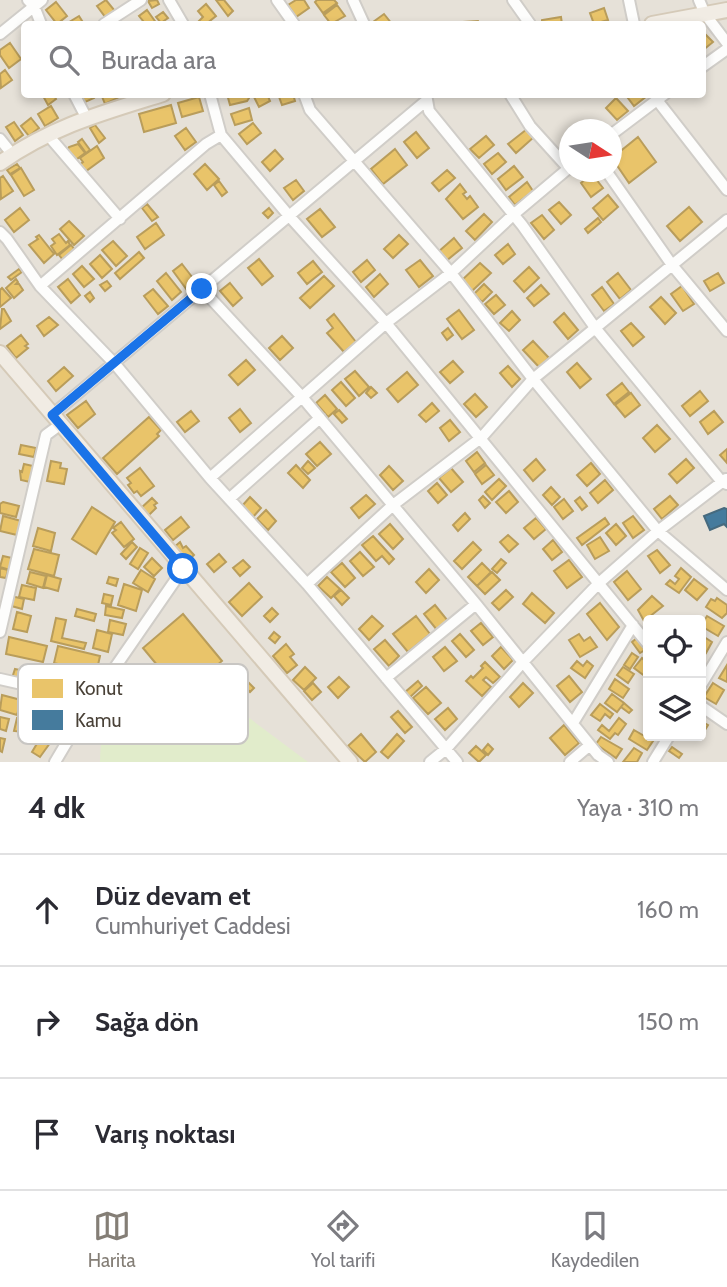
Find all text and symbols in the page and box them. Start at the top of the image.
search box [21,21,706,98]
icon: search [45,41,83,79]
text: Burada ara [101,44,216,76]
north arrow [559,119,622,182]
route end [186,273,217,304]
route start [167,553,198,584]
map controls [643,615,706,741]
button: locate [643,615,706,678]
legend [18,664,248,744]
text: Konut [75,677,123,700]
button: layers [643,678,706,741]
text: Kamu [75,709,122,732]
text: 4 dk [28,789,85,826]
text: Yaya · 310 m [577,794,699,822]
text: Düz devam et [95,880,251,912]
icon: ahead [28,891,66,929]
text: 160 m [637,896,699,924]
text: Cumhuriyet Caddesi [95,912,291,940]
icon: right [28,1003,66,1041]
text: Sağa dön [95,1006,199,1038]
text: 150 m [638,1008,699,1036]
icon: arrive [28,1115,66,1153]
text: Varış noktası [95,1118,236,1150]
tab: Harita [88,1207,136,1272]
tab: Yol tarifi [311,1207,375,1272]
tab: Kaydedilen [551,1207,639,1272]

